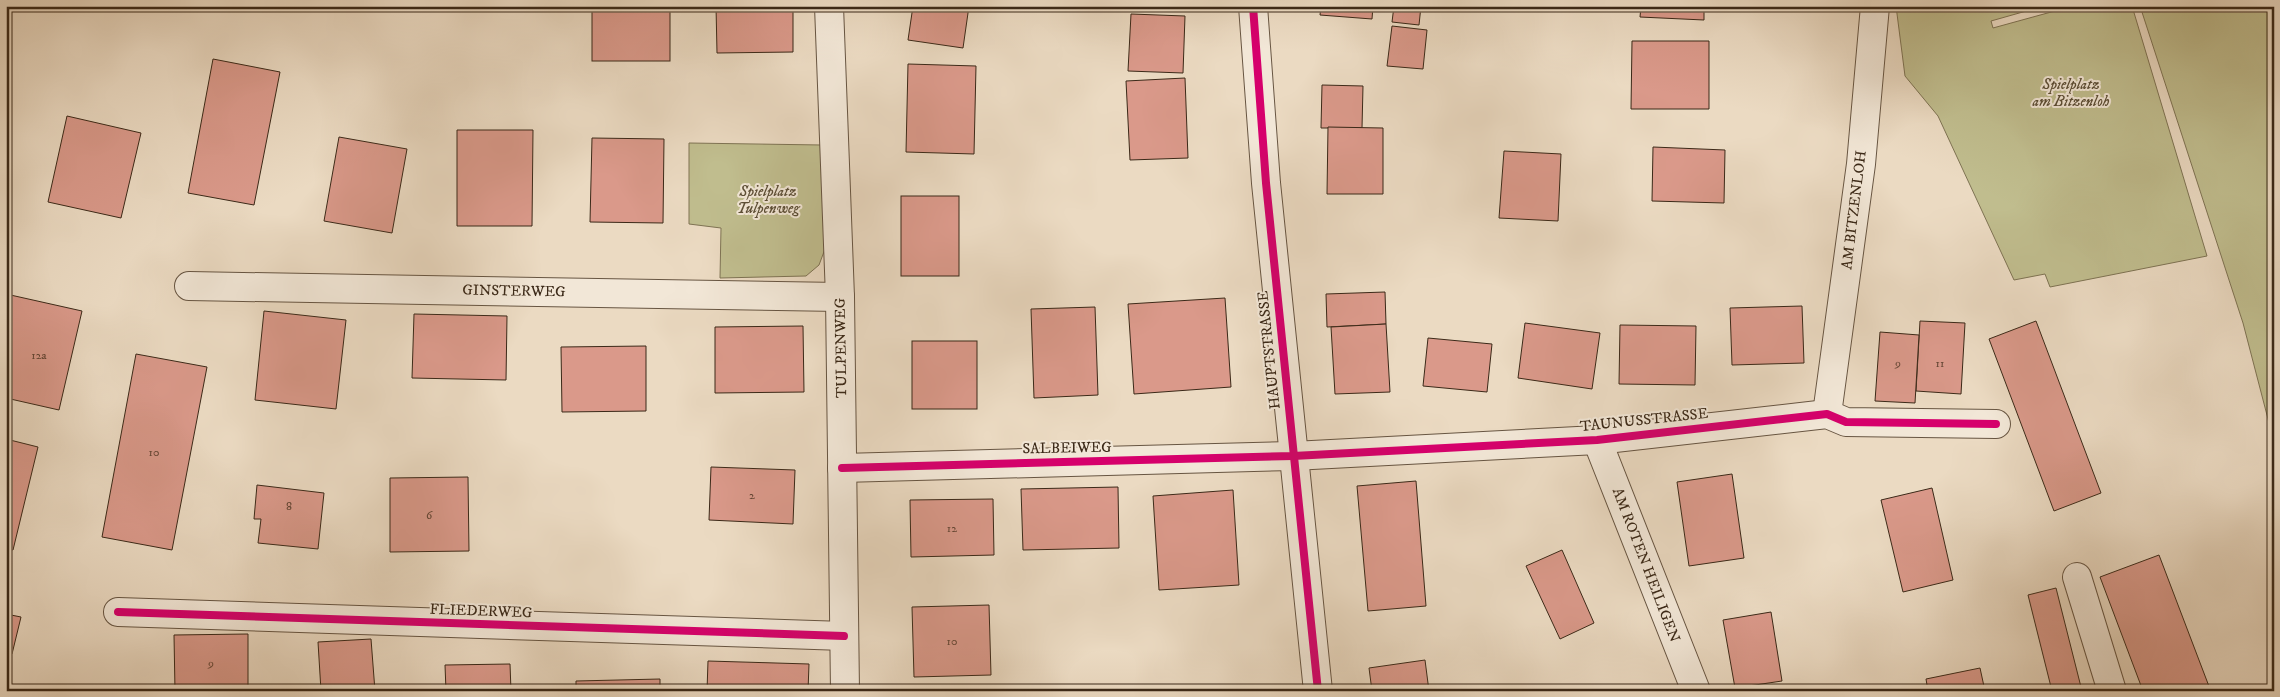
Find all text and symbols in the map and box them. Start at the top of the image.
park label: Spielplatz am Bitzenloh [2032,75,2110,111]
street label: AM BITZENLOH [1837,149,1871,271]
park label: Spielplatz Tulpenweg [737,182,801,218]
street label: GINSTERWEG [462,281,566,301]
street label: HAUPTSTRASSE [1253,289,1285,410]
street label: TULPENWEG [831,297,851,398]
house number: 12a [31,348,48,363]
house number: 9 [1894,356,1901,371]
house number: 11 [1936,356,1944,371]
street label: TAUNUSSTRASSE [1579,404,1709,436]
street label: SALBEIWEG [1022,438,1112,458]
house number: 10 [149,445,159,460]
street label: AM ROTEN HEILIGEN [1608,485,1684,645]
house number: 2 [749,488,755,503]
house number: 8 [286,499,292,514]
house number: 6 [426,508,433,523]
house number: 12 [947,521,957,536]
street label: FLIEDERWEG [429,600,533,622]
house number: 10 [947,634,957,649]
house number: 9 [207,656,214,671]

